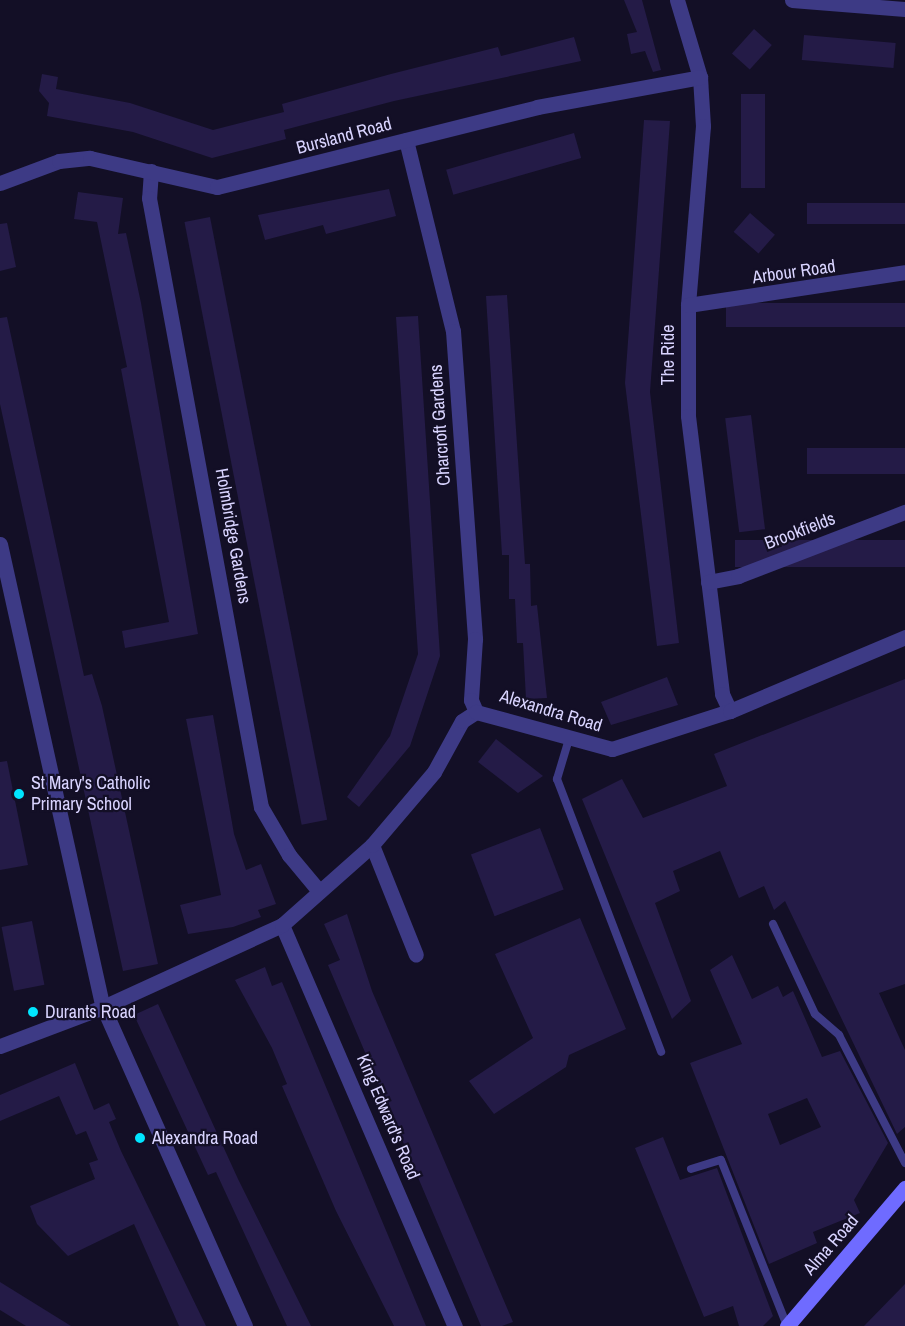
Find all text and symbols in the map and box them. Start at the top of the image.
street label: Bursland Road [294,113,394,159]
street label: Arbour Road [751,255,837,289]
street label: The Ride [657,325,679,385]
street label: Charcroft Gardens [425,364,455,486]
street label: Holmbridge Gardens [210,467,256,605]
street label: Brookfields [762,508,838,554]
street label: Alexandra Road [497,685,605,737]
place label: St Mary's Catholic Primary School [31,773,150,816]
marker: St Mary's Catholic Primary School [12,787,26,801]
place label: Durants Road [45,1001,136,1023]
marker: Durants Road [26,1005,40,1019]
street label: King Edward's Road [352,1051,424,1183]
place label: Alexandra Road [152,1127,258,1149]
marker: Alexandra Road [133,1131,147,1145]
street label: Alma Road [799,1210,863,1280]

